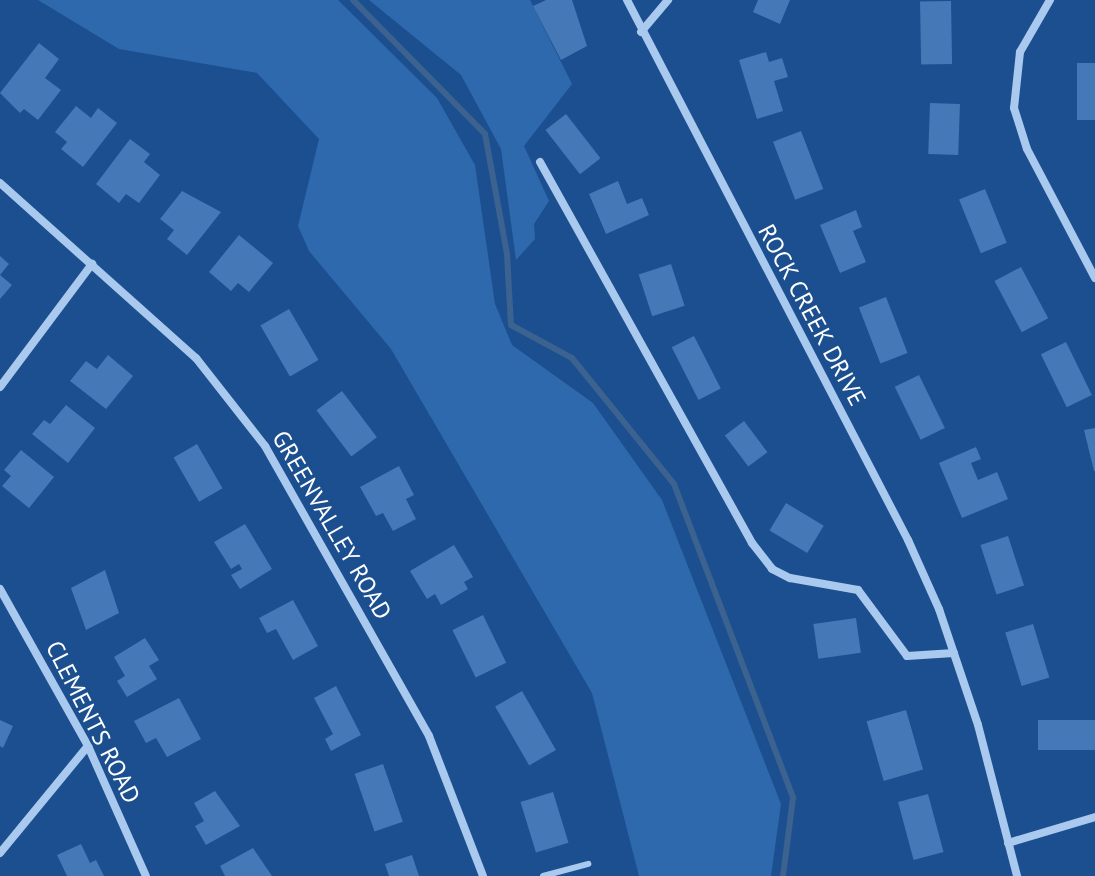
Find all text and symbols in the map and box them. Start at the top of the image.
street label: ROCK CREEK DRIVE [752,219,872,411]
street label: GREENVALLEY ROAD [266,425,398,625]
street label: CLEMENTS ROAD [40,636,146,808]

